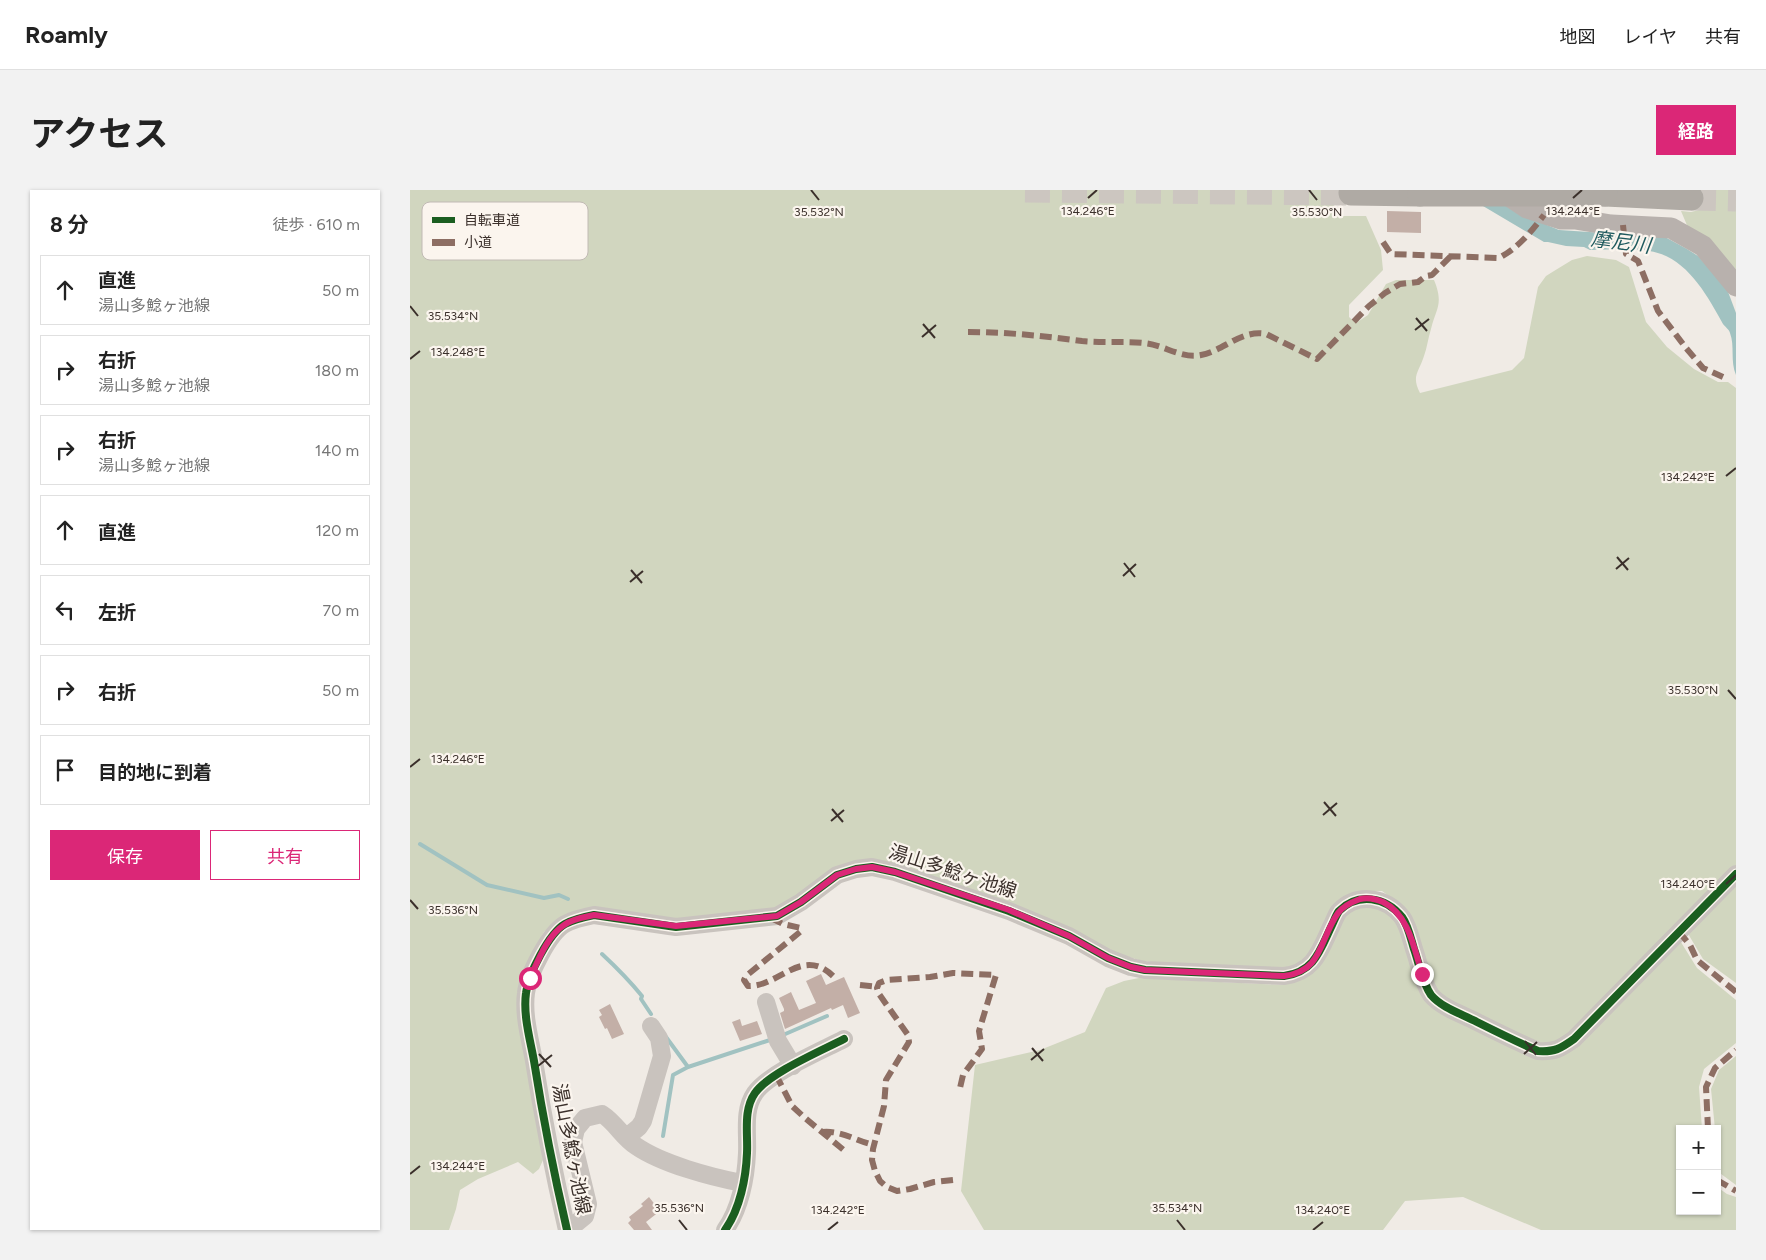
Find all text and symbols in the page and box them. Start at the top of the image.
text: Roamly [25,20,108,49]
text: 地図 [1560,26,1596,48]
text: レイヤ [1624,26,1677,48]
text: 共有 [1705,26,1741,48]
button: 経路 [1656,105,1736,155]
text: アクセス [30,113,168,155]
legend [422,202,588,260]
text: 134.246°E [1061,204,1115,218]
text: 134.244°E [1546,204,1600,218]
text: 35.532°N [794,205,844,219]
text: 35.530°N [1292,205,1342,219]
text: 8 分 [50,212,89,237]
text: 自転車道 [464,212,520,229]
text: 徒歩 · 610 m [273,215,360,234]
water label: 摩尼川 [1590,226,1654,258]
text: 小道 [464,234,492,251]
text: 直進 [98,269,136,292]
icon: ahead [51,276,79,304]
text: 50 m [322,281,359,300]
text: 湯山多鯰ヶ池線 [98,296,210,315]
text: 35.534°N [428,309,478,323]
text: 134.248°E [431,345,485,359]
text: 右折 [98,349,136,372]
icon: right [51,356,79,384]
text: 180 m [315,361,359,380]
text: 湯山多鯰ヶ池線 [98,376,210,395]
text: 右折 [98,429,136,452]
icon: right [51,436,79,464]
text: 140 m [315,441,359,460]
text: 湯山多鯰ヶ池線 [98,456,210,475]
text: 134.242°E [1661,470,1715,484]
icon: ahead [51,516,79,544]
text: 直進 [98,521,136,544]
text: 120 m [316,521,359,540]
icon: left [51,596,79,624]
text: 左折 [98,601,136,624]
text: 70 m [323,601,359,620]
icon: right [51,676,79,704]
text: 右折 [98,681,136,704]
text: 50 m [322,681,359,700]
text: 35.530°N [1668,683,1718,697]
text: 134.246°E [431,752,485,766]
icon: arrive [51,756,79,784]
text: 目的地に到着 [98,761,212,784]
button: 保存 [50,830,200,880]
button: 共有 [210,830,360,880]
street label: 湯山多鯰ヶ池線 [886,840,1020,903]
text: 134.240°E [1661,877,1715,891]
text: 35.536°N [428,903,478,917]
route end [1411,963,1434,986]
route start [519,967,542,990]
street label: 湯山多鯰ヶ池線 [548,1082,595,1217]
map controls [1676,1125,1721,1215]
button: + [1676,1125,1721,1170]
text: 134.244°E [431,1159,485,1173]
button: − [1676,1170,1721,1215]
text: 35.536°N [654,1201,704,1215]
text: 35.534°N [1152,1201,1202,1215]
text: 134.242°E [811,1203,865,1217]
text: 134.240°E [1296,1203,1350,1217]

